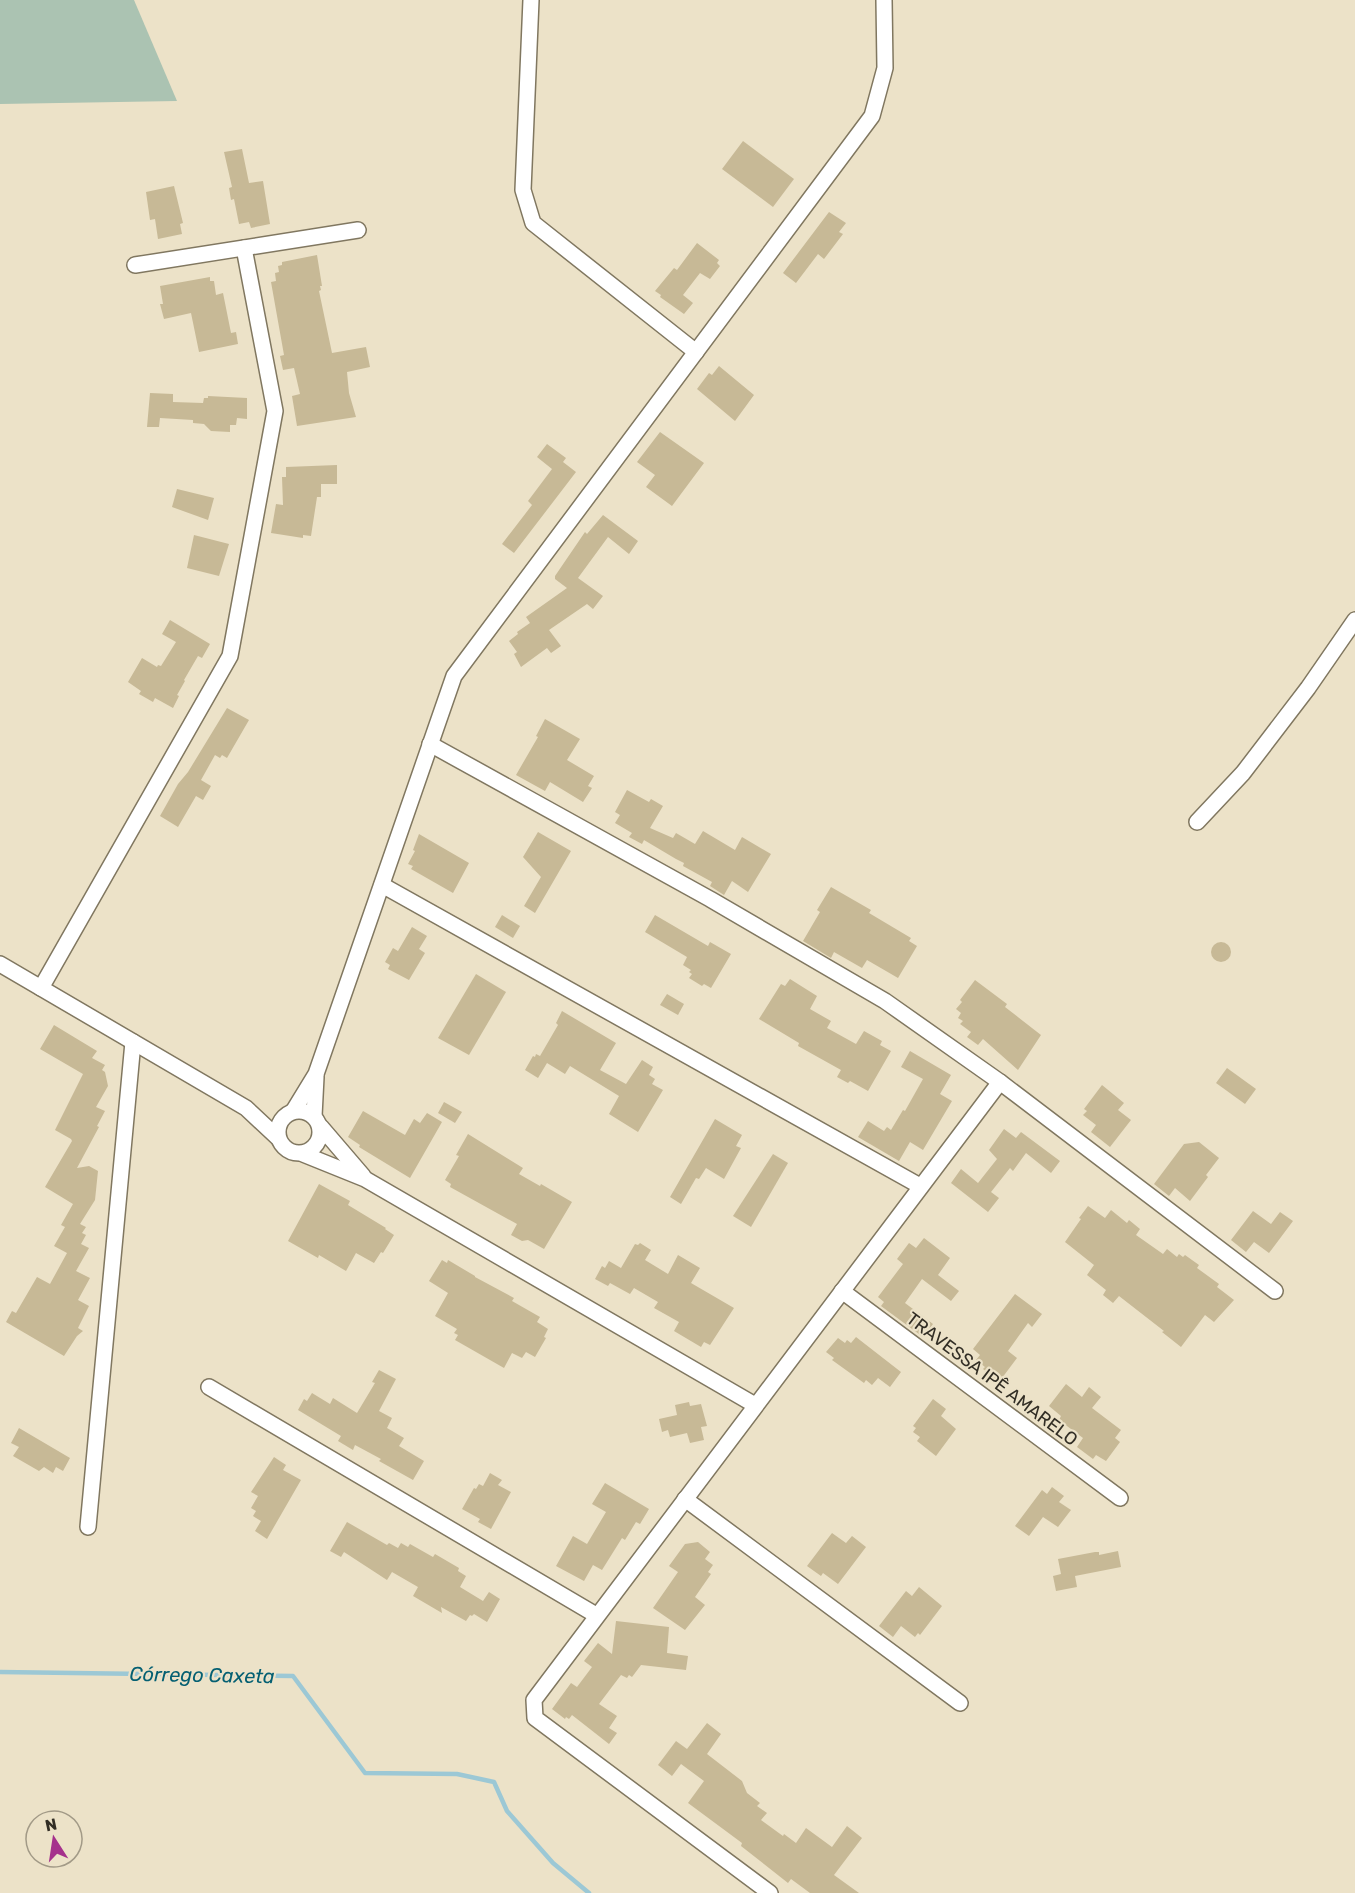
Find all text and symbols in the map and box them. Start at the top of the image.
street label: TRAVESSA IPÊ AMARELO [902,1307,1082,1451]
water label: Córrego Caxeta [129,1662,275,1688]
north arrow [24,1809,84,1869]
text: N [43,1814,59,1835]

